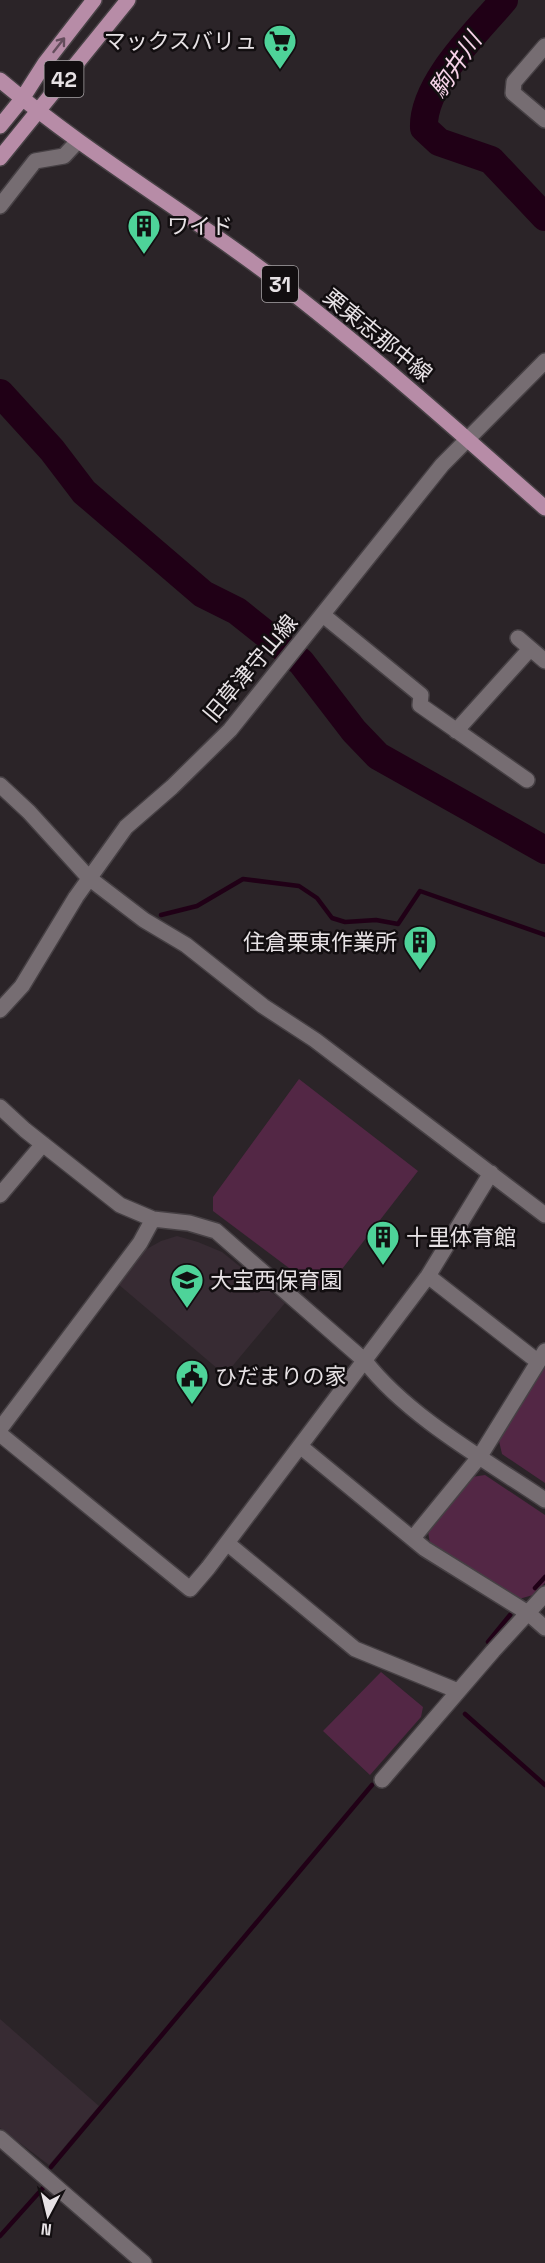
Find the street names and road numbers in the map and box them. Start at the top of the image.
road number: 42 [44,61,84,97]
road number: 31 [262,266,298,302]
street label: 栗東志那中線 [318,283,438,387]
street label: 旧草津守山線 [197,608,303,728]

